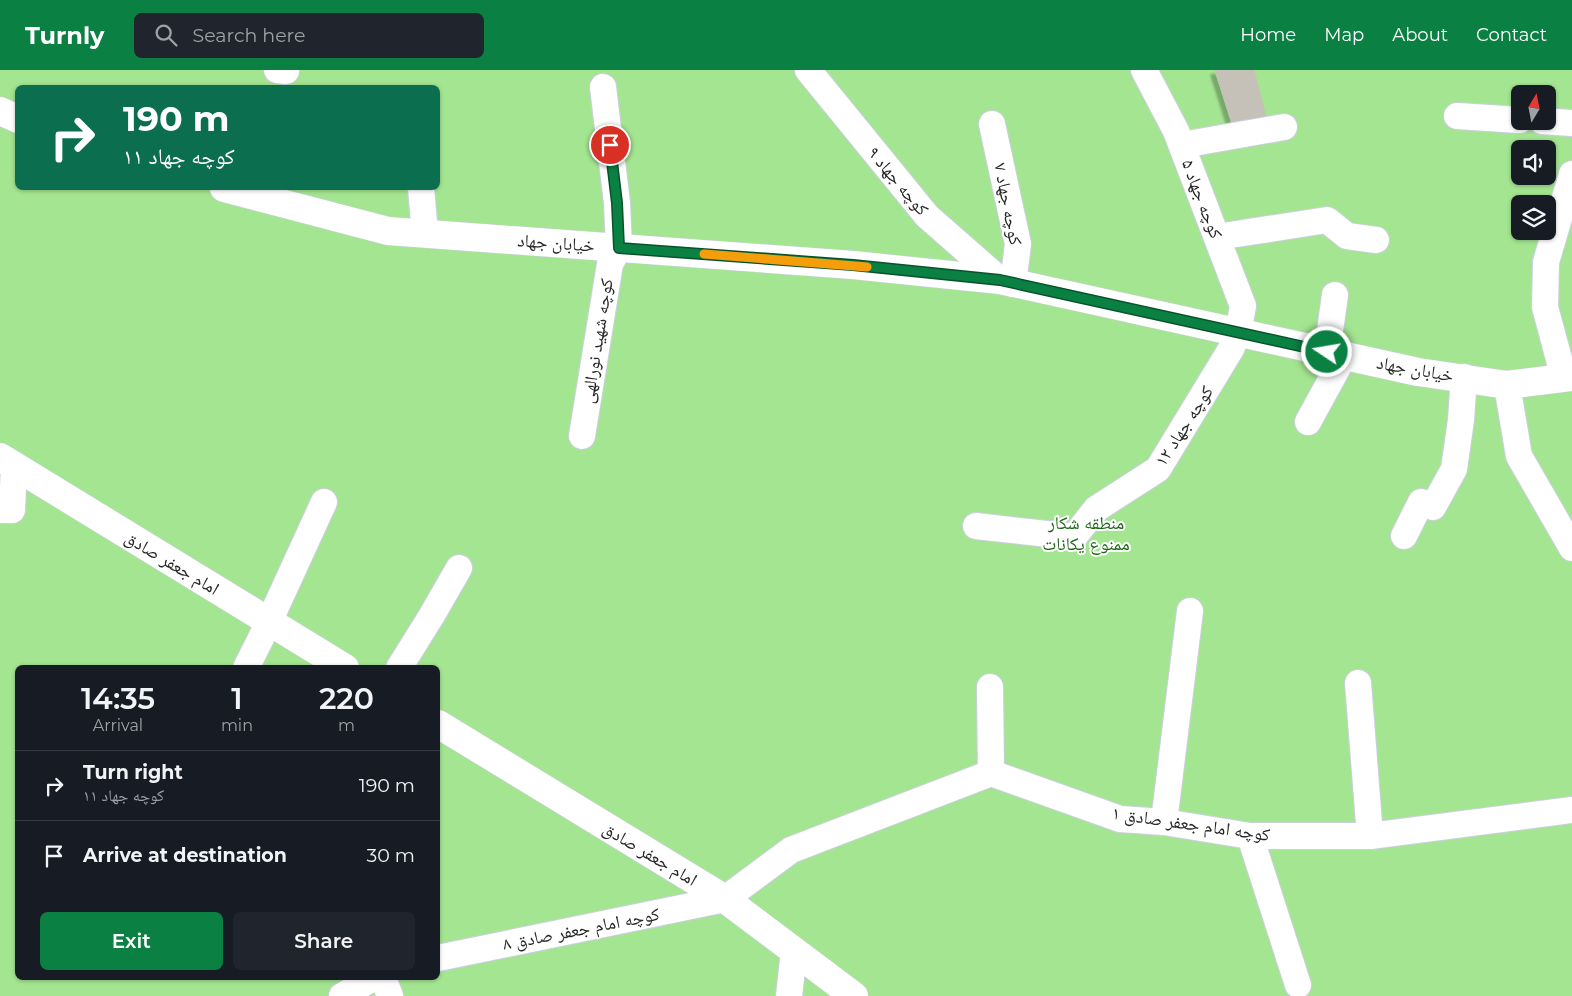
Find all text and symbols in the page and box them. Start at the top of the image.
search box [134,13,484,58]
text: Turnly [25,21,104,50]
icon: search [152,21,180,49]
text: Search here [192,24,305,47]
text: Home [1240,24,1296,46]
text: Map [1324,24,1364,46]
text: About [1392,24,1448,46]
text: Contact [1476,24,1547,46]
north arrow [1511,85,1556,130]
map controls [1511,85,1556,240]
text: 190 m [123,97,229,140]
icon: right [40,105,105,170]
pin [589,124,631,166]
icon: arrive [596,131,624,159]
button: sound [1511,140,1556,185]
street label: کوچه جهاد ۹ [863,142,934,220]
text: کوچه جهاد ۱۱ [123,143,235,170]
street label: کوچه جهاد ۵ [1177,156,1227,242]
street label: کوچه جهاد ۷ [989,161,1027,248]
button: layers [1511,195,1556,240]
street label: خیابان جهاد [517,229,595,257]
street label: کوچه شهید نورالهی [576,276,618,405]
position arrow [1300,325,1352,377]
street label: خیابان جهاد [1375,351,1455,387]
street label: کوچه جهاد ۱۲ [1150,381,1218,470]
park label: منطقه شکار ممنوع یکانات [1042,512,1130,555]
street label: امام جعفر صادق [120,526,223,601]
text: 14:35 [81,680,155,717]
text: 1 [231,680,243,717]
text: 220 [319,680,374,717]
text: Arrival [93,716,143,735]
text: min [221,716,253,735]
text: m [338,716,355,735]
text: Turn right [83,761,183,784]
icon: right [40,772,68,800]
text: 190 m [359,774,415,797]
text: کوچه جهاد ۱۱ [83,786,164,805]
street label: کوچه امام جعفر صادق ۱ [1110,802,1272,847]
street label: امام جعفر صادق [598,817,701,892]
icon: arrive [40,842,68,870]
text: Arrive at destination [83,844,287,867]
text: 30 m [367,844,415,867]
street label: کوچه امام جعفر صادق ۸ [501,903,662,956]
button: Exit [40,912,223,970]
button: Share [233,912,415,970]

